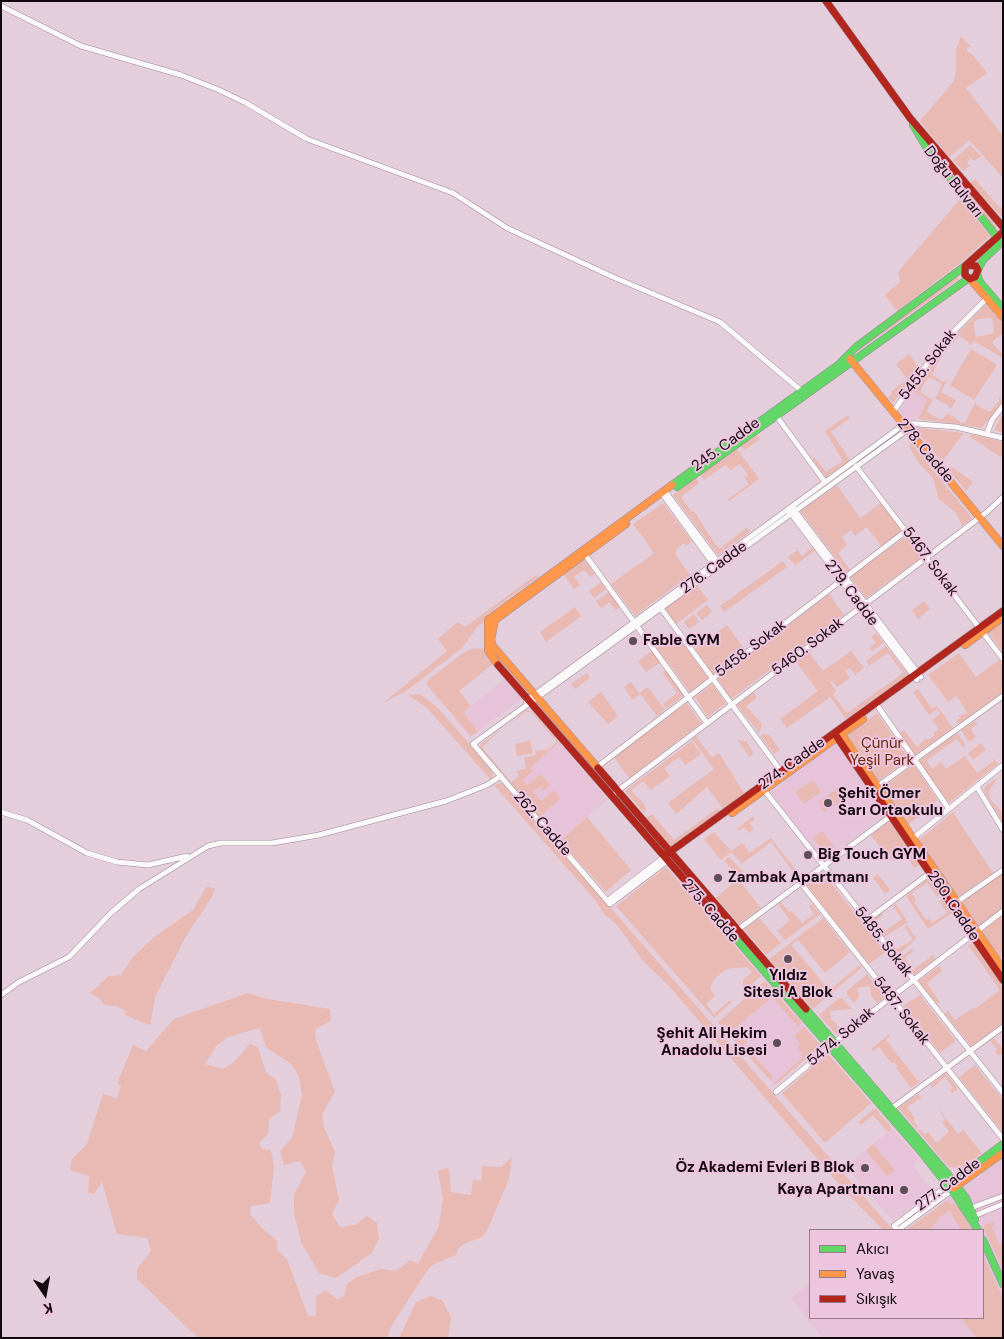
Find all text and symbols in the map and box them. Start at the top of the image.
street label: Doğu Bulvarı [920,143,986,221]
street label: 5455. Sokak [895,326,961,404]
street label: 245. Cadde [688,414,764,476]
street label: 278. Cadde [893,415,957,487]
street label: 5467. Sokak [898,524,962,600]
street label: 276. Cadde [677,538,751,598]
street label: 279. Cadde [820,556,882,630]
street label: 5460. Sokak [769,614,847,680]
street label: 5458. Sokak [712,616,790,682]
place label: Fable GYM [643,632,720,650]
marker: Fable GYM [627,635,639,647]
street label: 274. Cadde [755,734,829,794]
park label: Çünür Yeşil Park [850,735,914,770]
place label: Şehit Ömer Sarı Ortaokulu [838,785,943,820]
street label: 262. Cadde [509,788,575,860]
marker: Şehit Ömer Sarı Ortaokulu [822,797,834,809]
place label: Big Touch GYM [818,846,926,864]
marker: Big Touch GYM [802,849,814,861]
street label: 260. Cadde [923,867,983,945]
place label: Zambak Apartmanı [728,869,868,887]
marker: Zambak Apartmanı [712,872,724,884]
street label: 275. Cadde [678,876,742,946]
street label: 5485. Sokak [850,903,916,981]
marker: Yıldız Sitesi A Blok [782,953,794,965]
place label: Yıldız Sitesi A Blok [743,967,833,1002]
street label: 5487. Sokak [869,973,933,1049]
street label: 5474. Sokak [804,1004,878,1070]
place label: Şehit Ali Hekim Anadolu Lisesi [657,1025,767,1060]
marker: Şehit Ali Hekim Anadolu Lisesi [771,1037,783,1049]
street label: 277. Cadde [912,1155,984,1215]
place label: Öz Akademi Evleri B Blok [675,1159,855,1177]
marker: Öz Akademi Evleri B Blok [859,1162,871,1174]
place label: Kaya Apartmanı [777,1181,894,1199]
marker: Kaya Apartmanı [898,1184,910,1196]
legend [809,1229,984,1319]
text: Akıcı [856,1239,889,1259]
text: Yavaş [856,1264,895,1284]
north arrow [20,1269,70,1319]
text: Sıkışık [856,1289,897,1309]
text: K [42,1299,54,1318]

